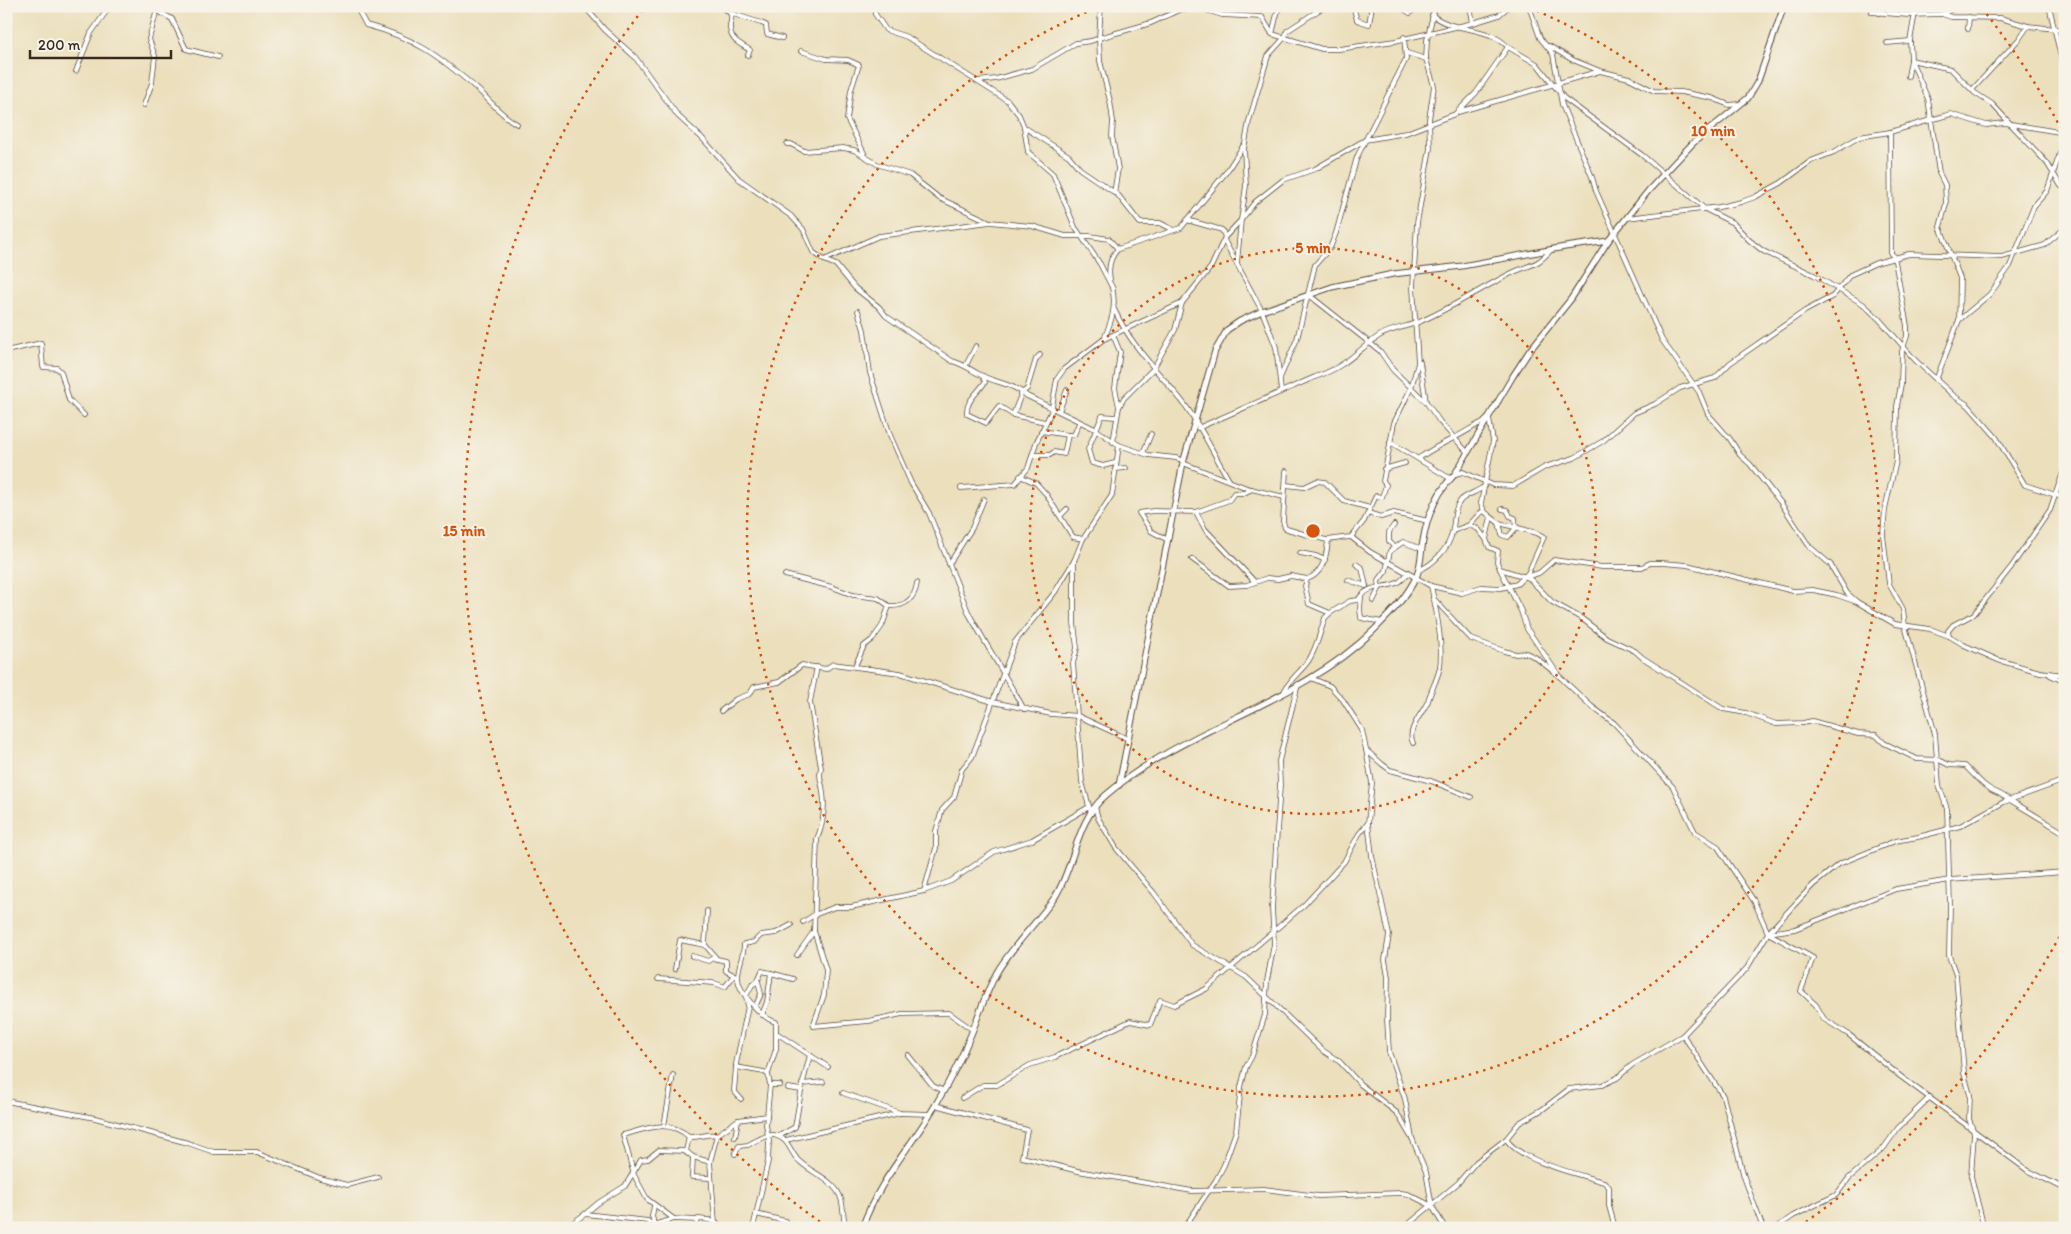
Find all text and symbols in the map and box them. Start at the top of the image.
scale bar [30,28,171,60]
text: 200 m [38,36,81,54]
text: 10 min [1691,122,1736,140]
text: 5 min [1295,239,1332,257]
text: 15 min [443,522,486,540]
centre of rings [1304,522,1322,540]

